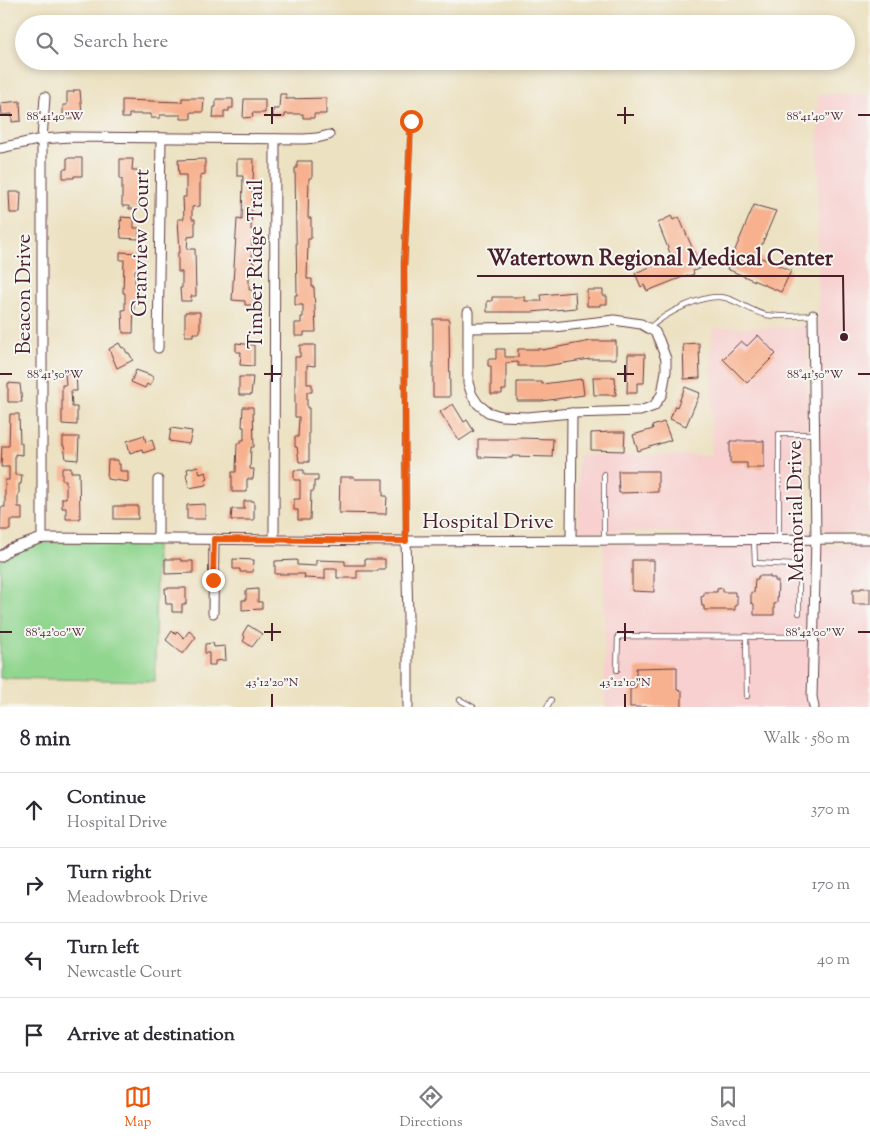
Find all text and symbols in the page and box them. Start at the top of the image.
search box [15,15,855,70]
icon: search [33,29,61,57]
text: Search here [73,29,168,56]
text: 88°41'40"W [27,108,84,126]
text: 88°41'40"W [787,108,844,126]
route start [400,110,423,133]
street label: Granview Court [126,169,158,317]
street label: Timber Ridge Trail [242,179,272,349]
street label: Beacon Drive [10,234,40,354]
callout: Watertown Regional Medical Center [477,239,843,276]
text: Watertown Regional Medical Center [487,244,834,276]
text: 88°41'50"W [27,366,84,384]
text: 88°41'50"W [787,366,844,384]
street label: Memorial Drive [781,440,813,582]
street label: Hospital Drive [422,508,554,538]
route end [202,569,225,592]
text: 88°42'00"W [25,624,85,642]
text: 88°42'00"W [785,624,845,642]
text: 43°12'20"N [246,674,299,692]
text: 43°12'10"N [599,674,651,692]
text: 8 min [20,725,71,755]
text: Walk · 580 m [763,728,850,751]
text: Continue [67,785,146,812]
icon: ahead [20,796,48,824]
text: 370 m [811,799,850,822]
text: Hospital Drive [67,812,167,835]
text: Turn right [67,860,151,887]
icon: right [20,871,48,899]
text: 170 m [812,874,850,897]
text: Meadowbrook Drive [67,887,208,910]
text: Turn left [67,935,139,962]
icon: left [20,946,48,974]
text: 40 m [817,949,850,972]
text: Newcastle Court [67,962,182,985]
icon: arrive [20,1021,48,1049]
text: Arrive at destination [67,1022,235,1049]
tab: Map [124,1083,152,1133]
tab: Directions [399,1083,463,1133]
tab: Saved [710,1083,746,1133]

